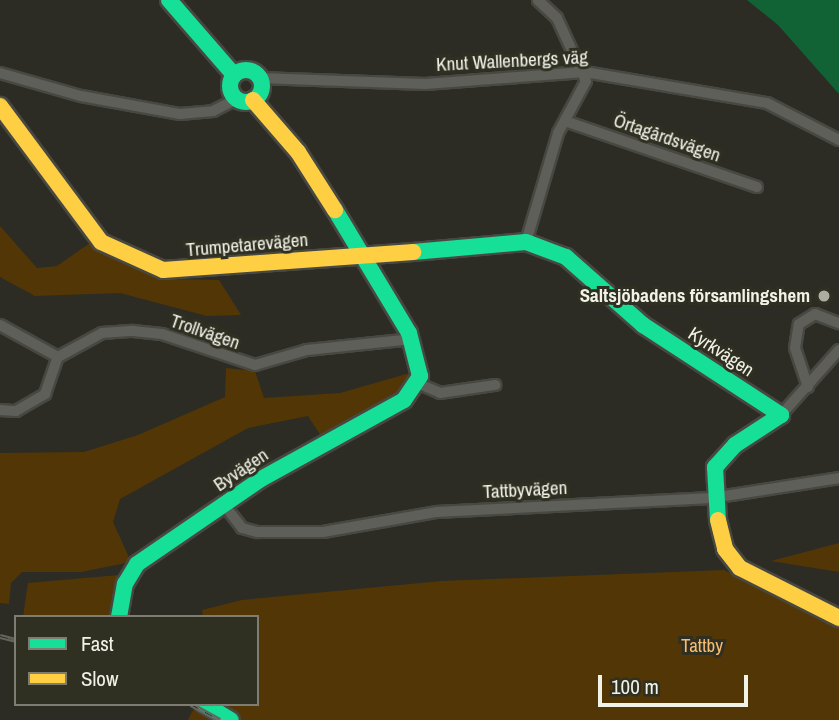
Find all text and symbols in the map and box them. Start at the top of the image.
street label: Knut Wallenbergs väg [436,46,588,76]
street label: Örtagårdsvägen [610,109,724,167]
street label: Trumpetarevägen [185,228,309,262]
place label: Saltsjöbadens församlingshem [580,285,810,307]
marker: Saltsjöbadens församlingshem [816,288,832,304]
street label: Trollvägen [167,309,243,355]
street label: Kyrkvägen [684,322,758,382]
street label: Byvägen [209,444,273,496]
street label: Tattbyvägen [482,476,568,504]
legend [14,615,259,706]
text: Fast [81,629,114,658]
park label: Tattby [681,635,723,657]
scale bar [601,660,752,704]
text: Slow [81,664,118,693]
text: 100 m [611,672,659,701]

